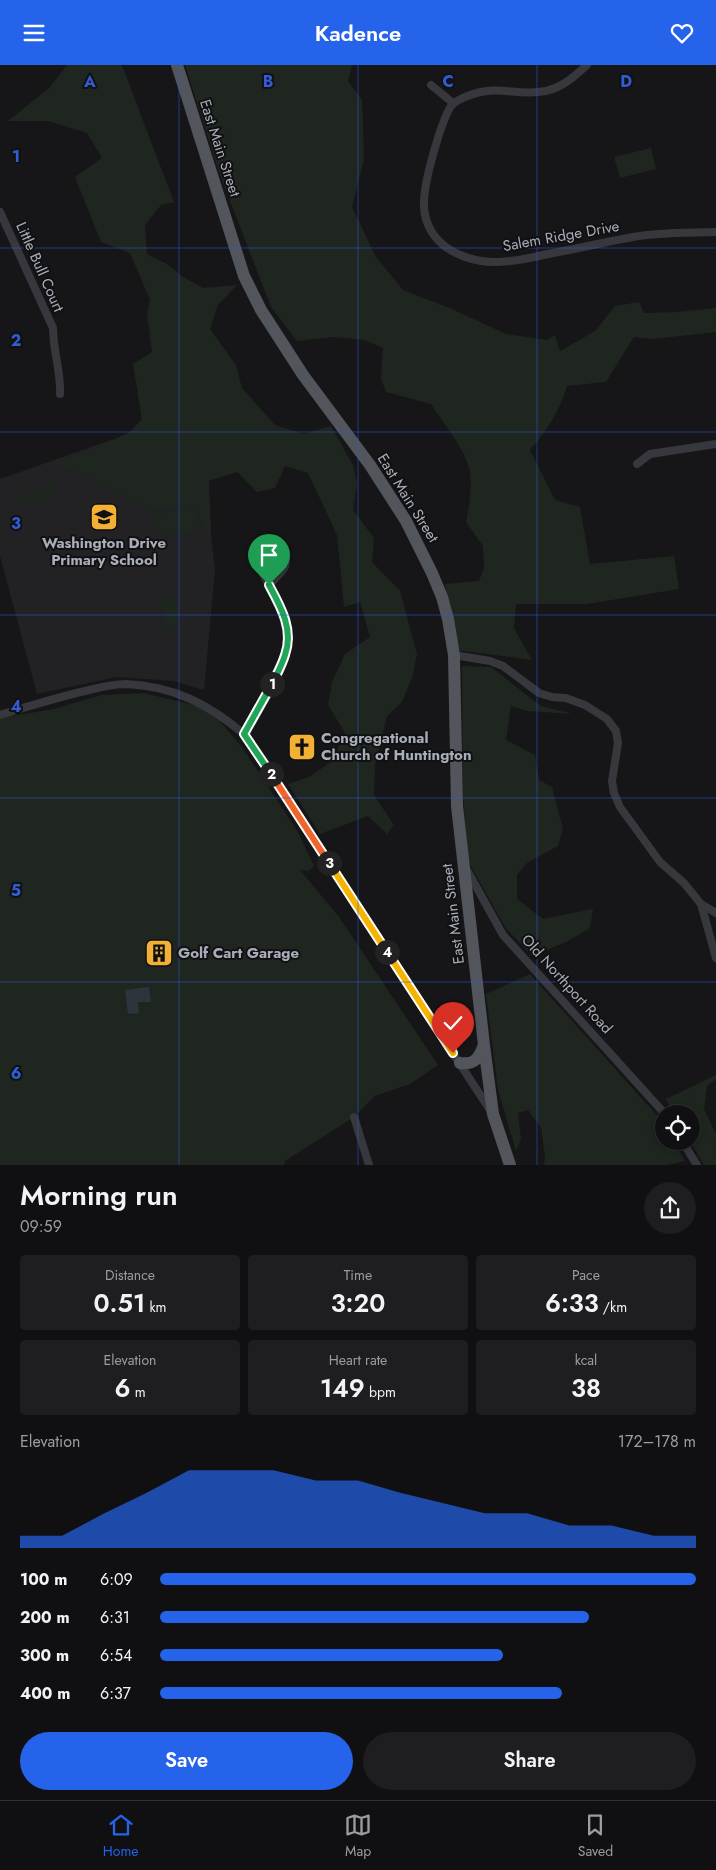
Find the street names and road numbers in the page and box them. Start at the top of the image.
street label: East Main Street [194,97,246,200]
street label: Salem Ridge Drive [501,215,621,257]
street label: Little Bull Court [10,219,70,316]
street label: East Main Street [372,449,444,547]
street label: East Main Street [436,862,470,965]
street label: Old Northport Road [516,929,618,1039]

